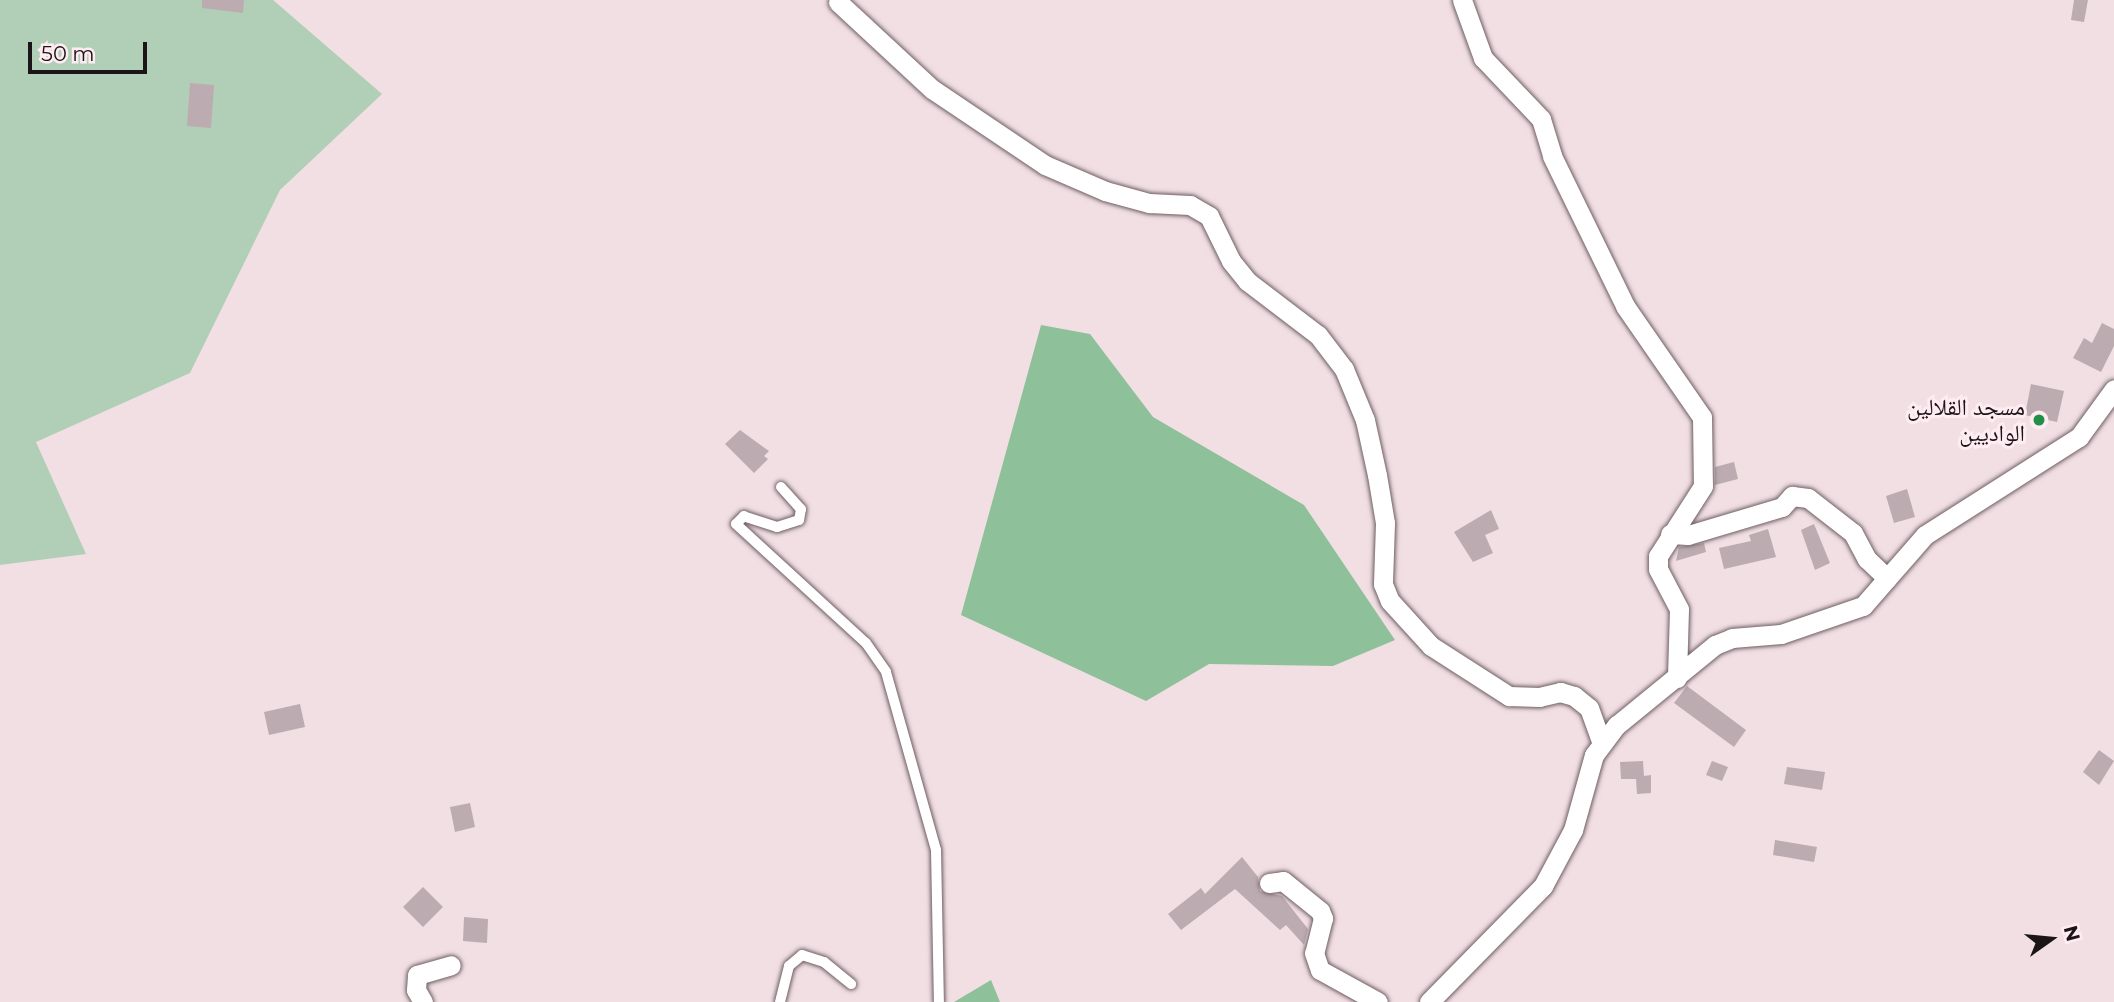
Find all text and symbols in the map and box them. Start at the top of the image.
scale bar [32,28,150,72]
text: 50 m [41,41,95,66]
place label: مسجد القلالين الواديين [1907,393,2025,447]
marker: مسجد القلالين الواديين [2031,412,2047,428]
north arrow [2016,904,2086,974]
text: N [2059,923,2085,944]

